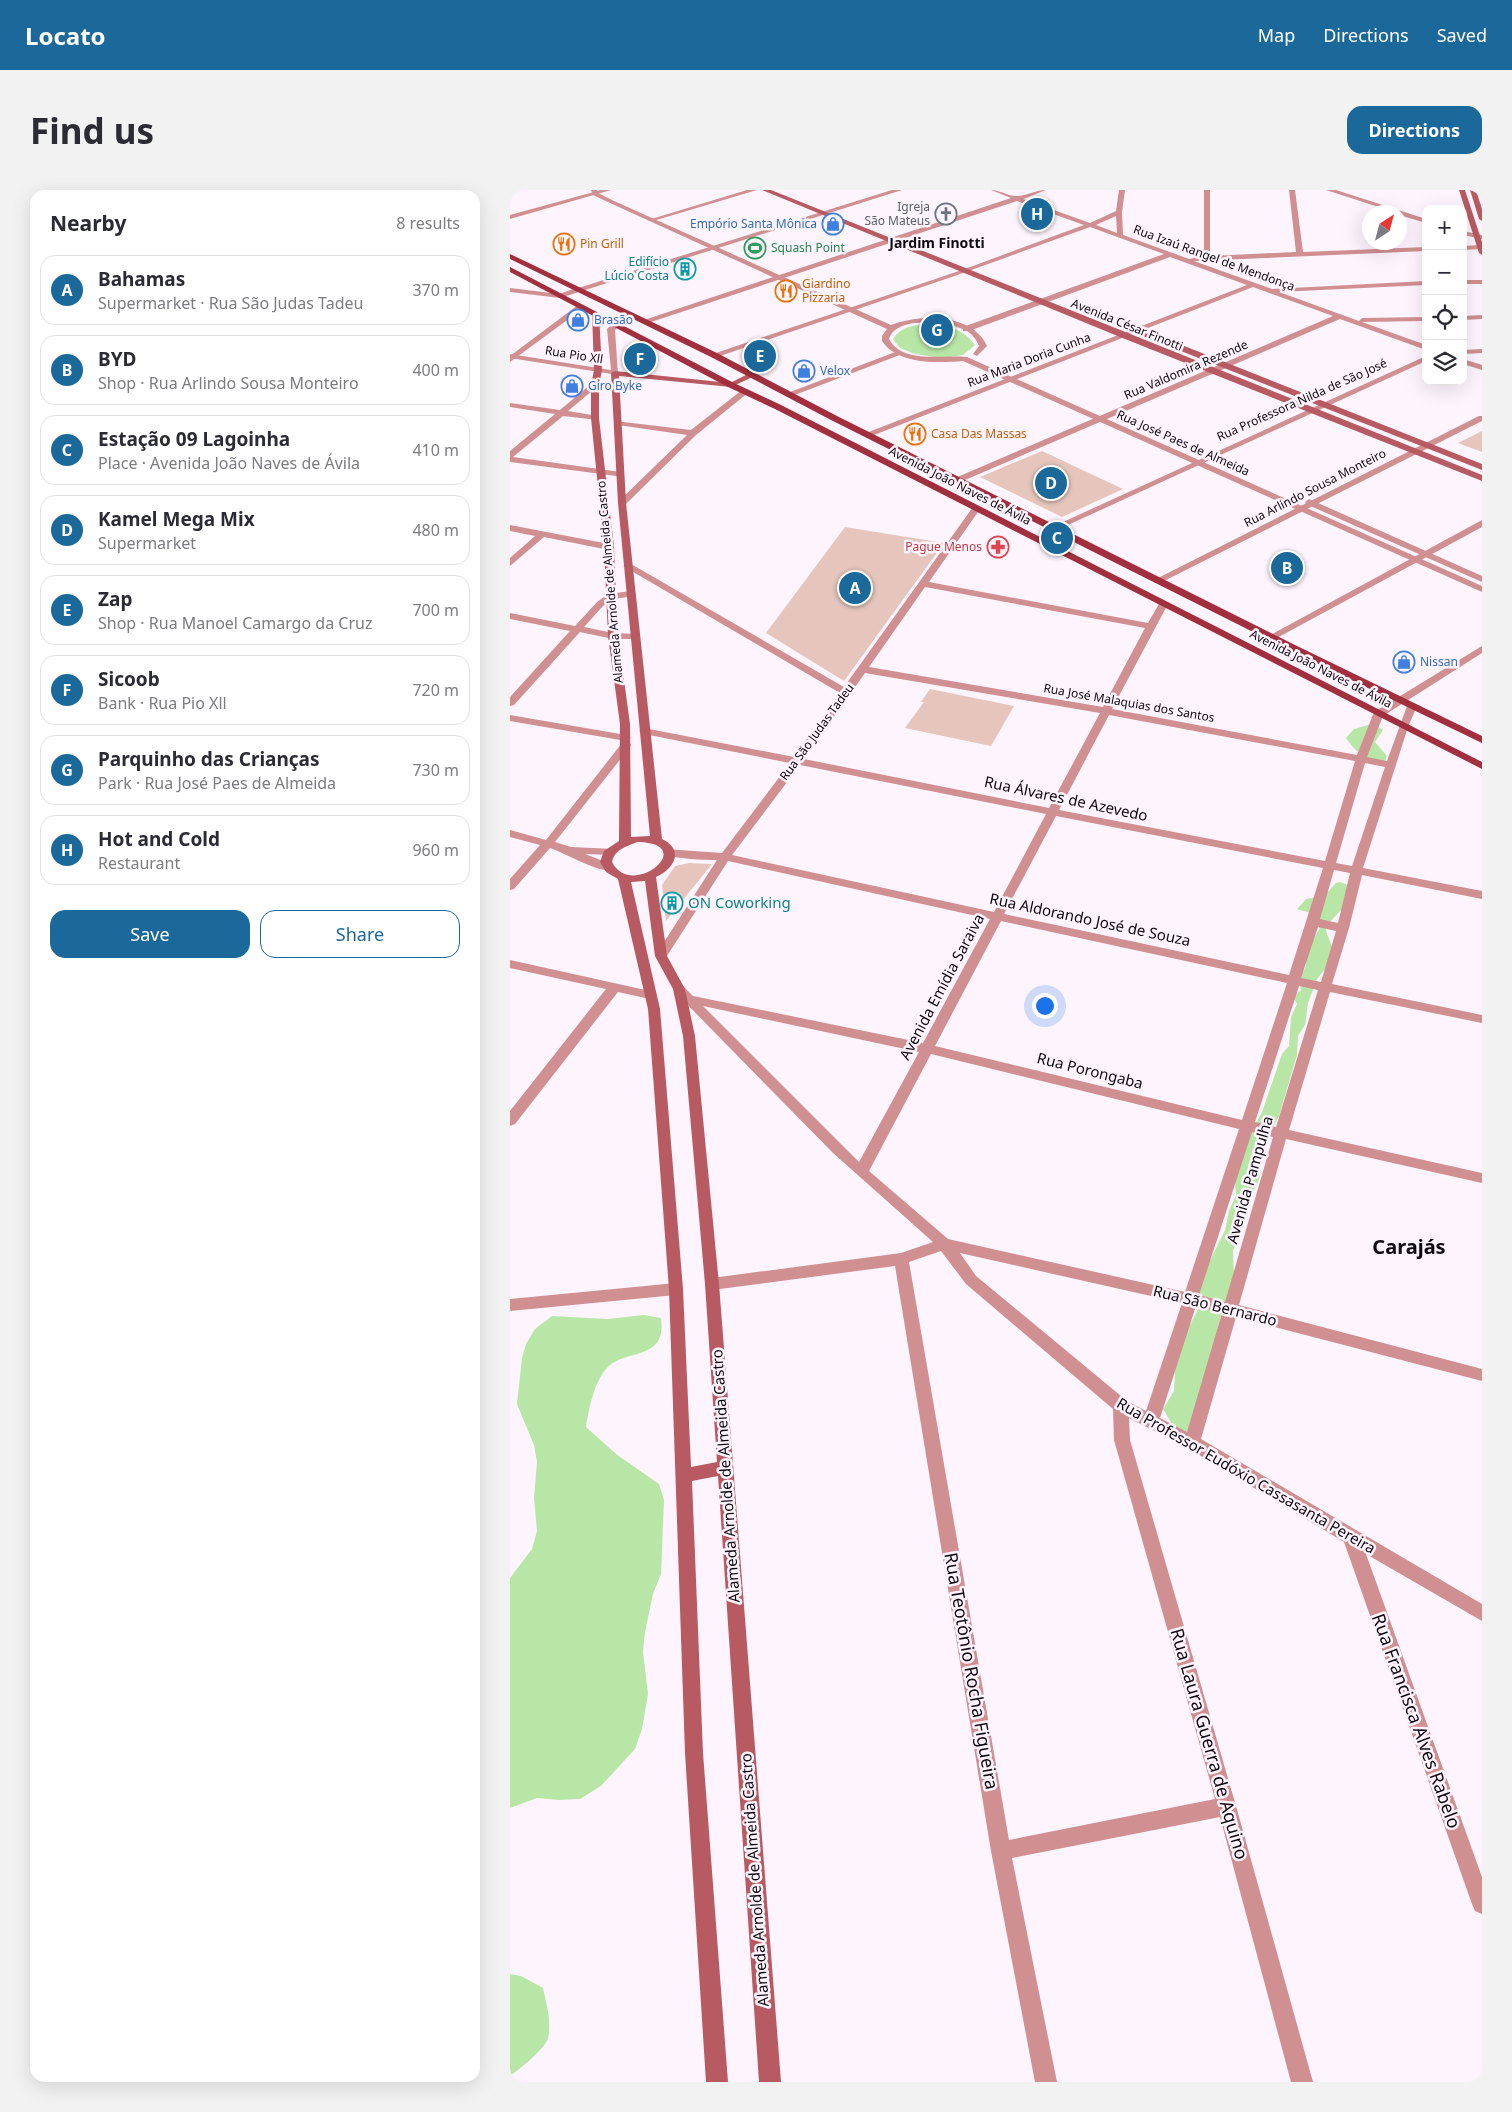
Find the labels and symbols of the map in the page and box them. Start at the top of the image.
pin: H [1021,195,1053,233]
place label: Igreja São Mateus [864,198,930,229]
church icon: Igreja São Mateus [934,202,958,226]
north arrow [1362,205,1407,250]
shop icon: Empório Santa Mônica [821,212,845,236]
place label: Empório Santa Mônica [690,215,817,232]
street label: Rua Izaú Rangel de Mendonça [1131,220,1297,295]
restaurant icon: Pin Grill [552,232,576,256]
district label: Jardim Finotti [887,233,985,252]
place label: Pin Grill [580,235,624,252]
sports icon: Squash Point [743,236,767,260]
place label: Squash Point [771,239,845,256]
place label: Edifício Lúcio Costa [604,253,669,284]
building icon: Edifício Lúcio Costa [673,257,697,281]
place label: Giardino Pizzaria [802,275,850,306]
restaurant icon: Giardino Pizzaria [774,279,798,303]
street label: Avenida César Finotti [1069,294,1186,355]
shop icon: Brasão [566,308,590,332]
place label: Brasão [594,311,633,328]
pin: G [921,311,953,349]
street label: Rua Maria Doria Cunha [965,328,1093,391]
street label: Rua Valdomira Rezende [1121,336,1251,403]
pin: E [744,337,776,375]
pin: F [624,340,656,378]
street label: Rua Pio Xll [544,342,604,367]
street label: Rua Professora Nilda de São José [1214,354,1390,445]
shop icon: Velox [792,359,816,383]
place label: Velox [820,362,851,379]
shop icon: Giro Byke [560,374,584,398]
place label: Giro Byke [588,377,642,394]
street label: Rua José Paes de Almeida [1114,406,1252,480]
restaurant icon: Casa Das Massas [903,422,927,446]
place label: Casa Das Massas [931,425,1027,442]
street label: Avenida João Naves de Ávila [886,442,1034,529]
street label: Rua Arlindo Sousa Monteiro [1241,444,1389,531]
pin: D [1035,464,1067,502]
street label: Alameda Arnolde de Almeida Castro [592,480,627,684]
pin: C [1041,519,1073,557]
pharmacy icon: Pague Menos [986,535,1010,559]
place label: Pague Menos [905,538,982,555]
pin: B [1271,549,1303,587]
pin: A [839,569,871,607]
street label: Avenida João Naves de Ávila [1247,625,1395,712]
shop icon: Nissan [1392,650,1416,674]
place label: Nissan [1420,653,1458,670]
street label: Rua José Malaquias dos Santos [1042,679,1216,726]
street label: Rua São Judas Tadeu [776,680,858,784]
street label: Rua Álvares de Azevedo [983,771,1150,825]
street label: Rua Aldorando José de Souza [988,888,1192,950]
building icon: ON Coworking [660,891,684,915]
place label: ON Coworking [688,892,791,912]
street label: Avenida Emídia Saraiva [894,910,988,1063]
your location [1032,993,1058,1019]
street label: Rua Porongaba [1035,1047,1145,1093]
street label: Avenida Pampulha [1221,1114,1277,1246]
district label: Carajás [1372,1233,1446,1260]
street label: Rua São Bernardo [1151,1280,1279,1330]
street label: Alameda Arnolde de Almeida Castro [706,1349,744,1603]
street label: Rua Professor Eudóxio Cassasanta Pereira [1113,1393,1380,1558]
street label: Rua Teotônio Rocha Figueira [939,1550,1005,1791]
street label: Rua Francisca Alves Rabelo [1367,1610,1467,1831]
street label: Rua Laura Guerra de Aquino [1165,1625,1255,1862]
street label: Alameda Arnolde de Almeida Castro [735,1753,773,2007]

